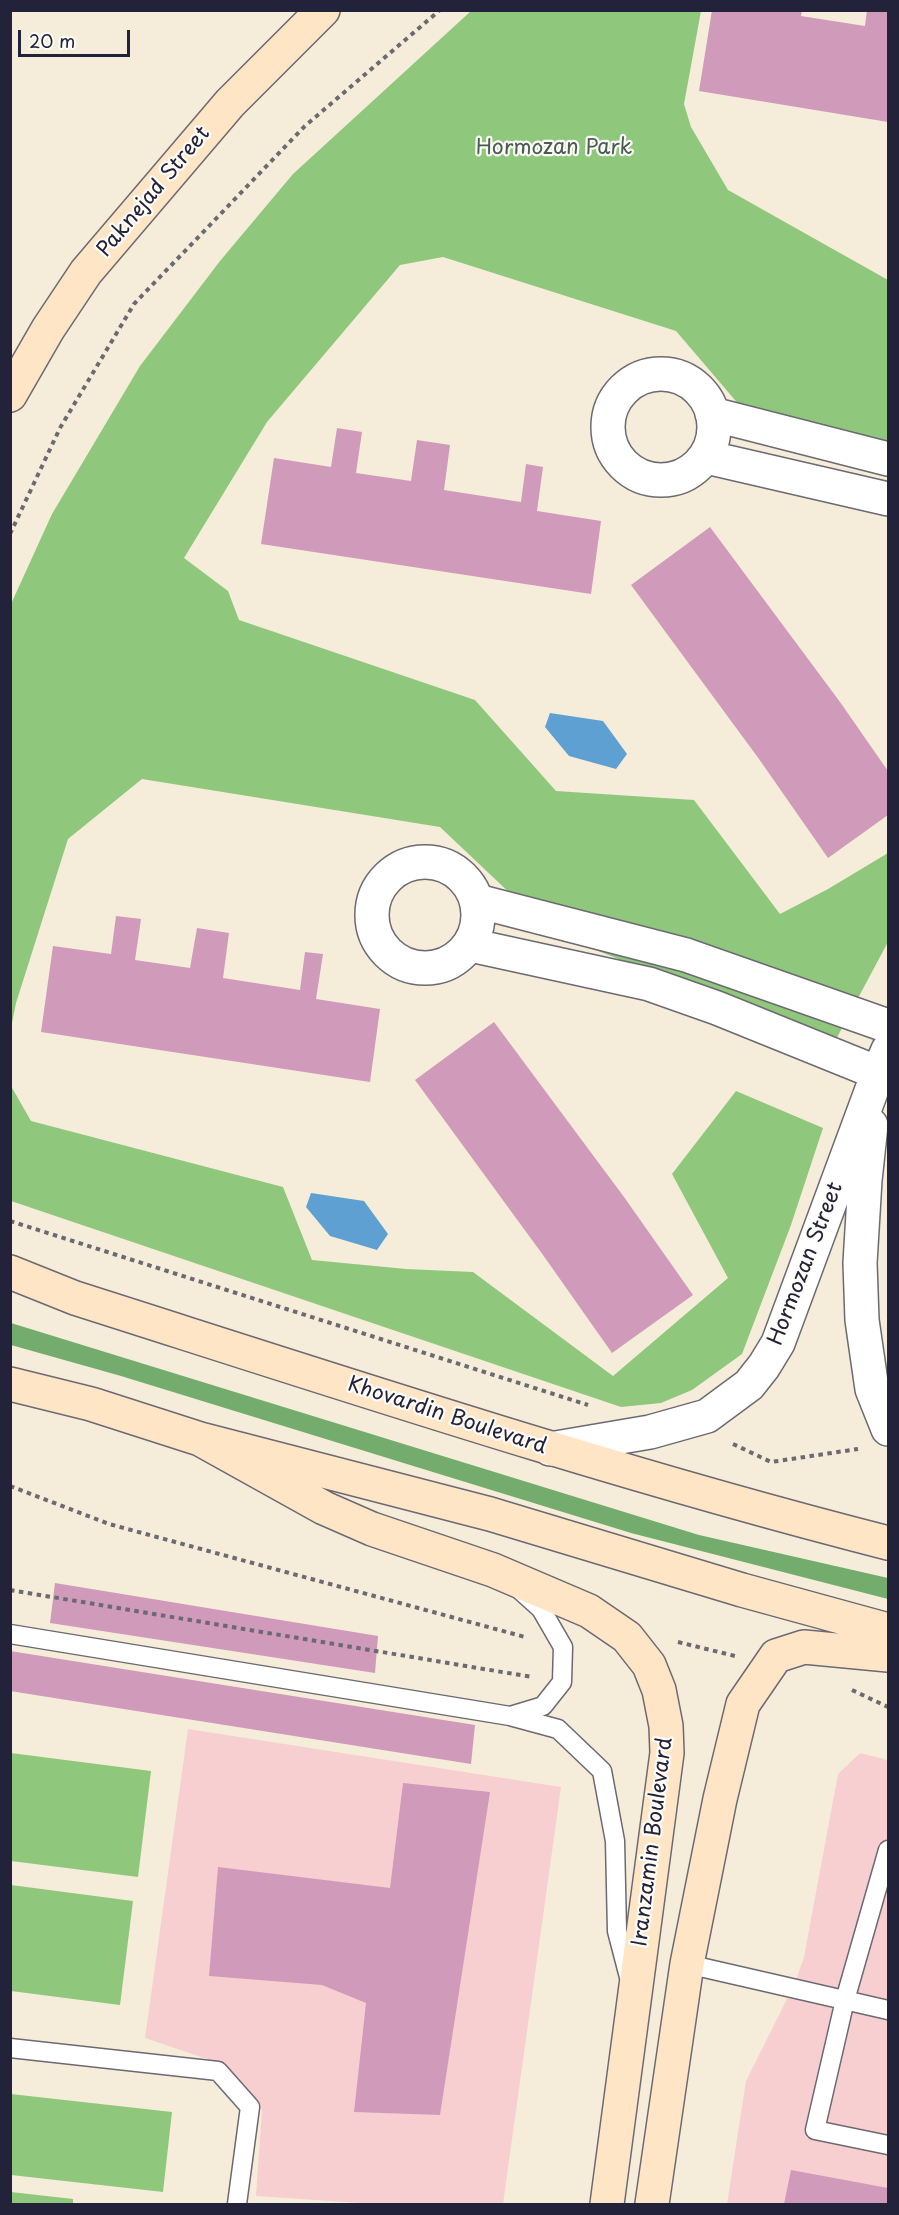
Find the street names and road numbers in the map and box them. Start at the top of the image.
street label: Paknejad Street [92,122,216,262]
street label: Hormozan Street [763,1179,849,1349]
street label: Khovardin Boulevard [344,1372,550,1460]
street label: Iranzamin Boulevard [628,1736,678,1948]

